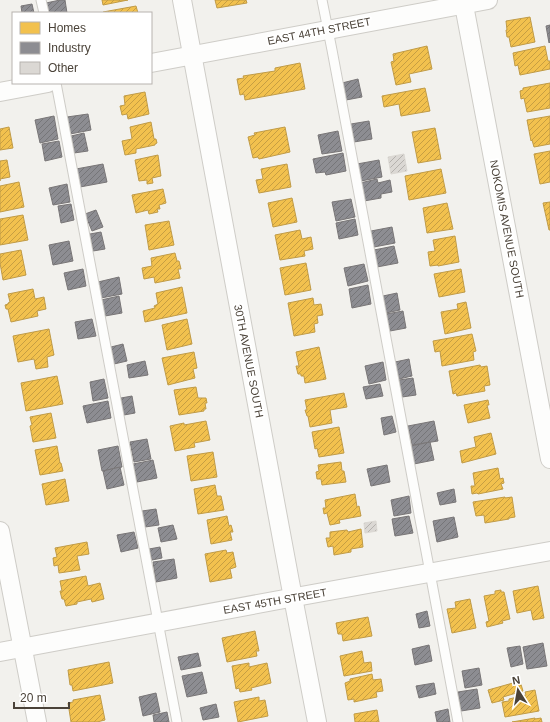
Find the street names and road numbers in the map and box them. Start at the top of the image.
street label: EAST 44TH STREET [266,15,372,47]
street label: NOKOMIS AVENUE SOUTH [488,159,526,299]
street label: 30TH AVENUE SOUTH [232,303,266,419]
street label: EAST 45TH STREET [222,586,328,616]

